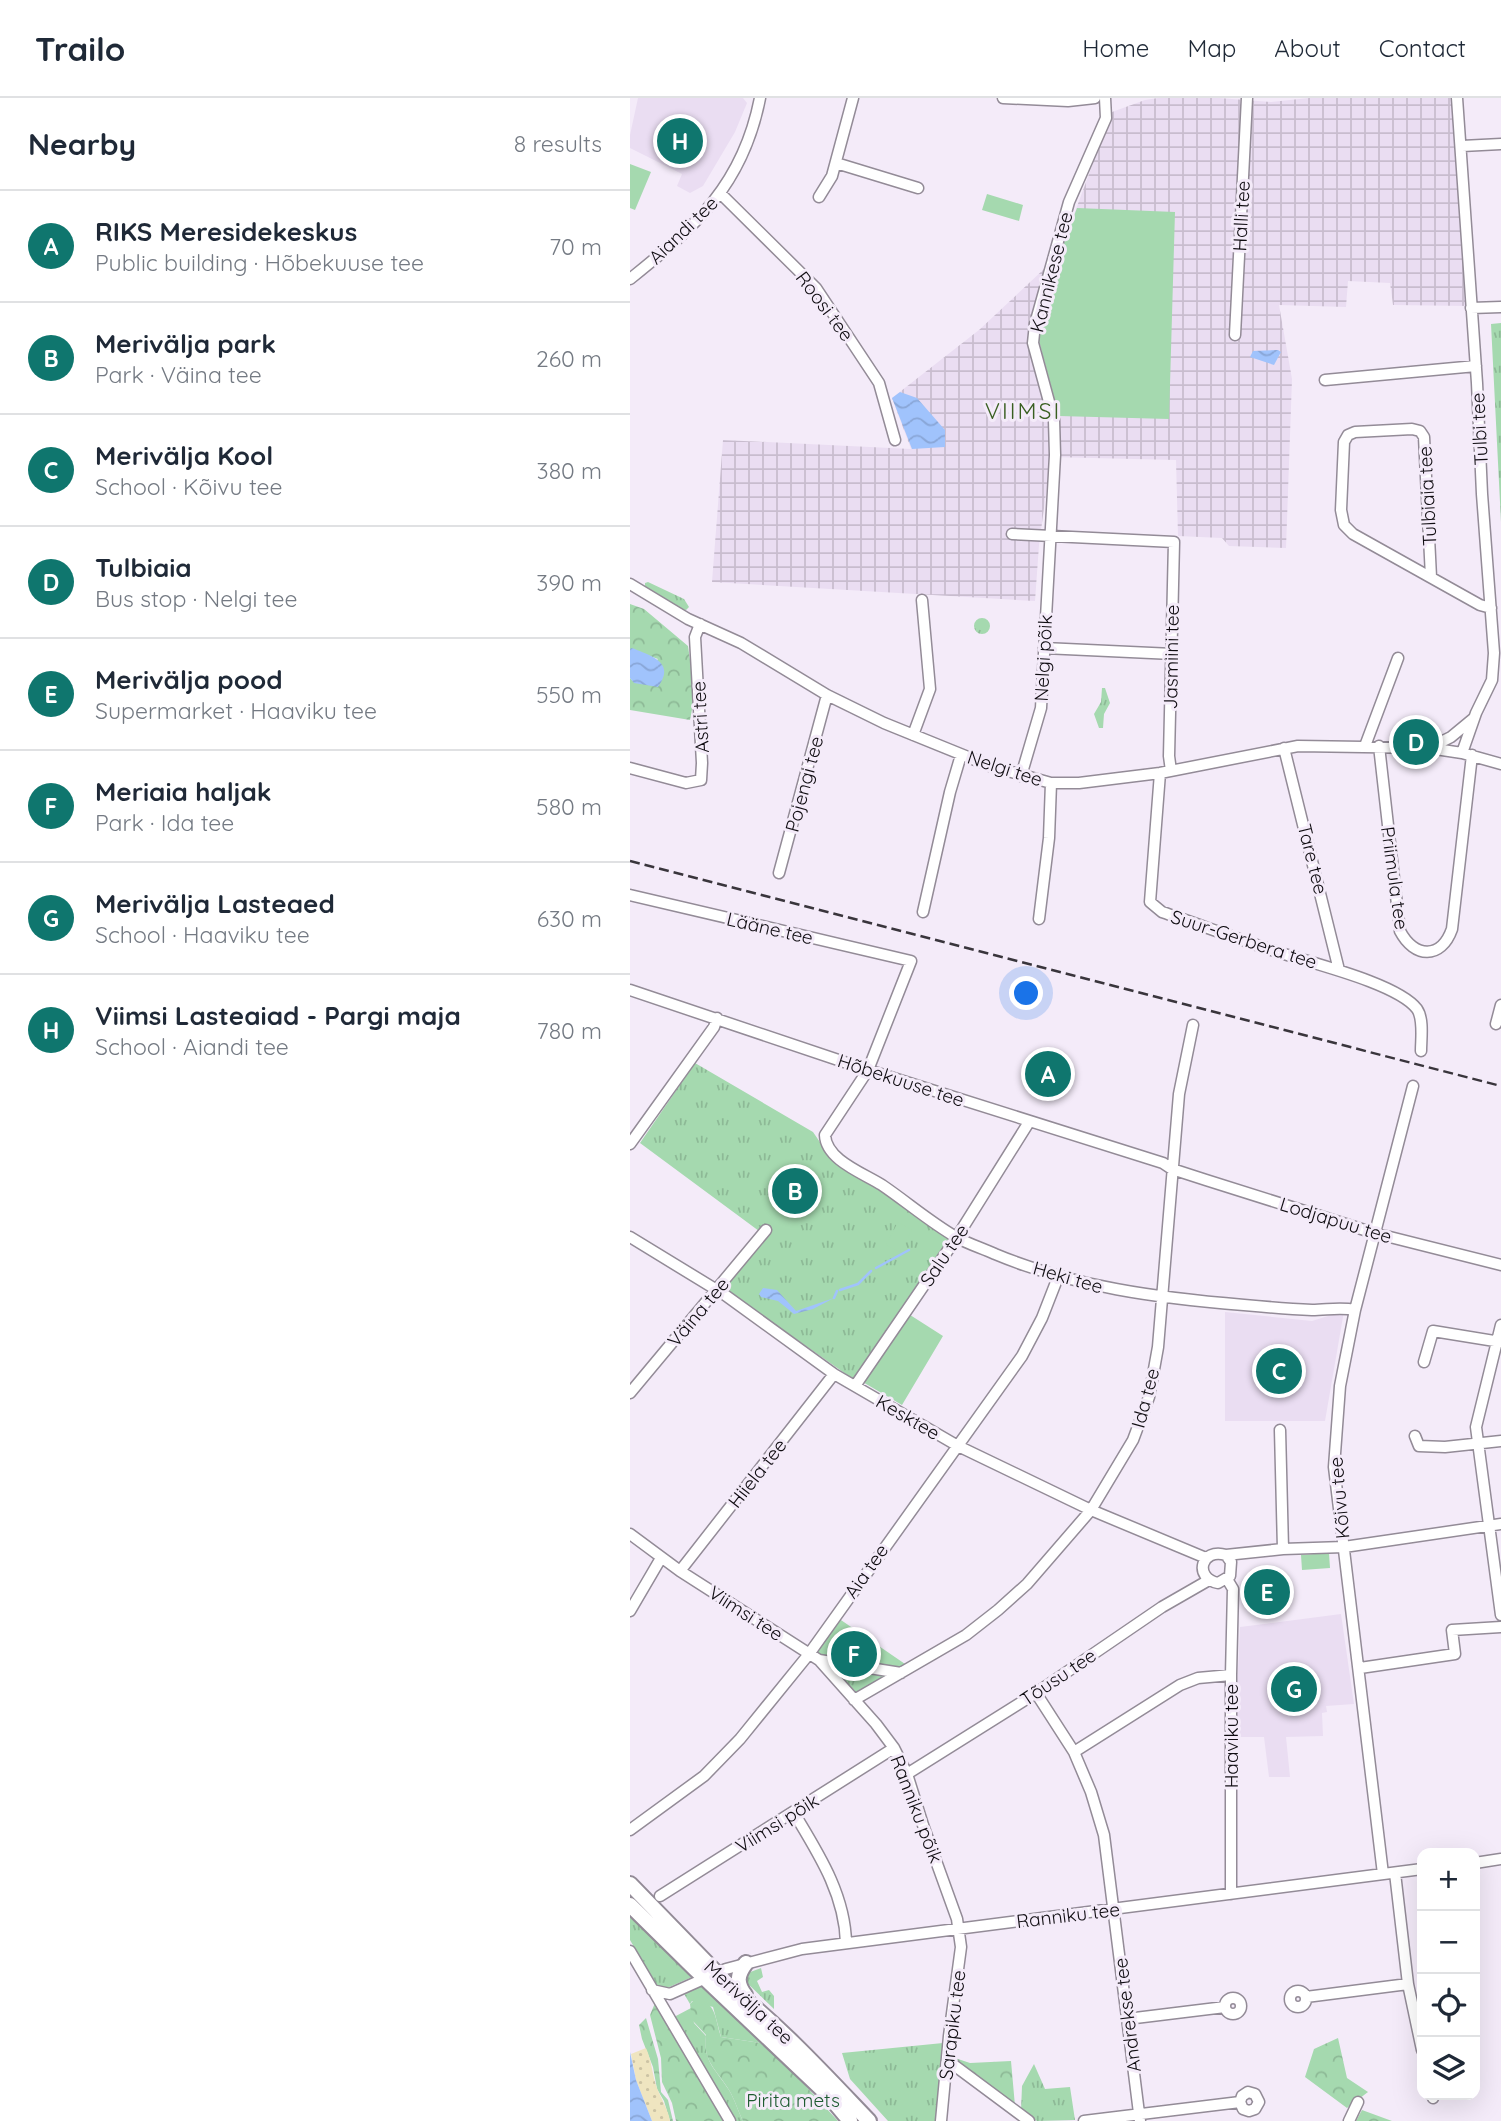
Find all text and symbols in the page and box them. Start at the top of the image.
text: Trailo [35,28,125,69]
text: Home [1082,33,1149,63]
text: Map [1187,33,1236,63]
text: About [1274,33,1341,63]
text: Contact [1379,33,1466,63]
pin: H [657,115,703,167]
text: Nearby [28,125,136,163]
text: 8 results [514,129,602,158]
street label: Halli tee [1227,180,1255,252]
street label: Aiandi tee [643,191,723,269]
street label: Kannikese tee [1024,209,1078,335]
text: RIKS Meresidekeskus [95,215,357,248]
text: A [44,232,58,261]
text: 70 m [549,232,602,261]
text: Public building · Hõbekuuse tee [95,248,424,277]
street label: Roosi tee [791,266,859,346]
text: Merivälja park [95,327,276,360]
text: B [43,344,59,373]
text: 260 m [536,344,602,373]
text: Park · Väina tee [95,360,262,389]
street label: Tulbi tee [1465,392,1493,466]
district label: VIIMSI [985,396,1061,425]
text: Merivälja Kool [95,439,273,472]
street label: Tulbiaia tee [1412,445,1442,547]
text: C [44,456,58,485]
text: 380 m [537,456,602,485]
text: School · Kõivu tee [95,472,283,501]
text: Tulbiaia [95,551,192,584]
text: D [43,568,59,597]
text: 390 m [536,568,602,597]
text: Bus stop · Nelgi tee [95,584,298,613]
street label: Jasmiini tee [1158,604,1184,710]
street label: Nelgi põik [1029,614,1057,702]
text: Merivälja pood [95,663,282,696]
text: E [44,680,58,709]
text: 550 m [536,680,602,709]
street label: Astri tee [686,680,714,754]
text: Supermarket · Haaviku tee [95,696,377,725]
pin: D [1393,716,1439,768]
street label: Pojengi tee [780,733,828,835]
street label: Nelgi tee [964,745,1046,791]
text: Meriaia haljak [95,775,272,808]
text: F [45,792,57,821]
text: 580 m [536,792,602,821]
text: Park · Ida tee [95,808,234,837]
street label: Tare tee [1293,821,1333,897]
street label: Priimula tee [1376,825,1414,931]
text: Merivälja Lasteaed [95,887,335,920]
text: G [43,904,59,933]
text: 630 m [537,904,602,933]
street label: Suur-Gerbera tee [1168,904,1320,974]
street label: Lääne tee [724,906,816,950]
text: School · Haaviku tee [95,920,310,949]
your location [1009,976,1043,1010]
text: Viimsi Lasteaiad - Pargi maja [95,999,461,1032]
text: H [43,1016,59,1045]
text: 780 m [537,1016,602,1045]
text: School · Aiandi tee [95,1032,289,1061]
street label: Hõbekuuse tee [835,1048,967,1112]
pin: A [1025,1048,1071,1100]
pin: B [772,1165,818,1217]
street label: Lodjapuu tee [1277,1192,1395,1248]
street label: Salu tee [914,1219,974,1291]
street label: Heki tee [1030,1256,1106,1298]
street label: Väina tee [662,1272,734,1352]
pin: C [1256,1345,1302,1397]
street label: Ida tee [1126,1366,1164,1430]
street label: Kesktee [872,1389,944,1445]
street label: Hiiela tee [722,1434,792,1512]
street label: Kõivu tee [1323,1456,1355,1540]
street label: Aia tee [839,1539,893,1603]
pin: E [1244,1566,1290,1618]
street label: Viimsi tee [704,1580,788,1646]
pin: F [831,1628,877,1680]
street label: Tõusu tee [1015,1643,1101,1711]
pin: G [1271,1663,1317,1715]
street label: Haaviku tee [1219,1684,1243,1788]
street label: Ranniku põik [885,1752,949,1866]
street label: Viimsi põik [731,1788,823,1858]
map controls [1417,1848,1480,2100]
button: + [1417,1848,1480,1911]
street label: Ranniku tee [1015,1897,1121,1933]
button: − [1417,1911,1480,1974]
street label: Merivälja tee [699,1955,799,2049]
street label: Andrekse tee [1108,1956,1146,2074]
street label: Sarapiku tee [933,1969,971,2081]
button: locate [1417,1974,1480,2037]
button: layers [1417,2037,1480,2100]
park label: Pirita mets [746,2088,840,2112]

